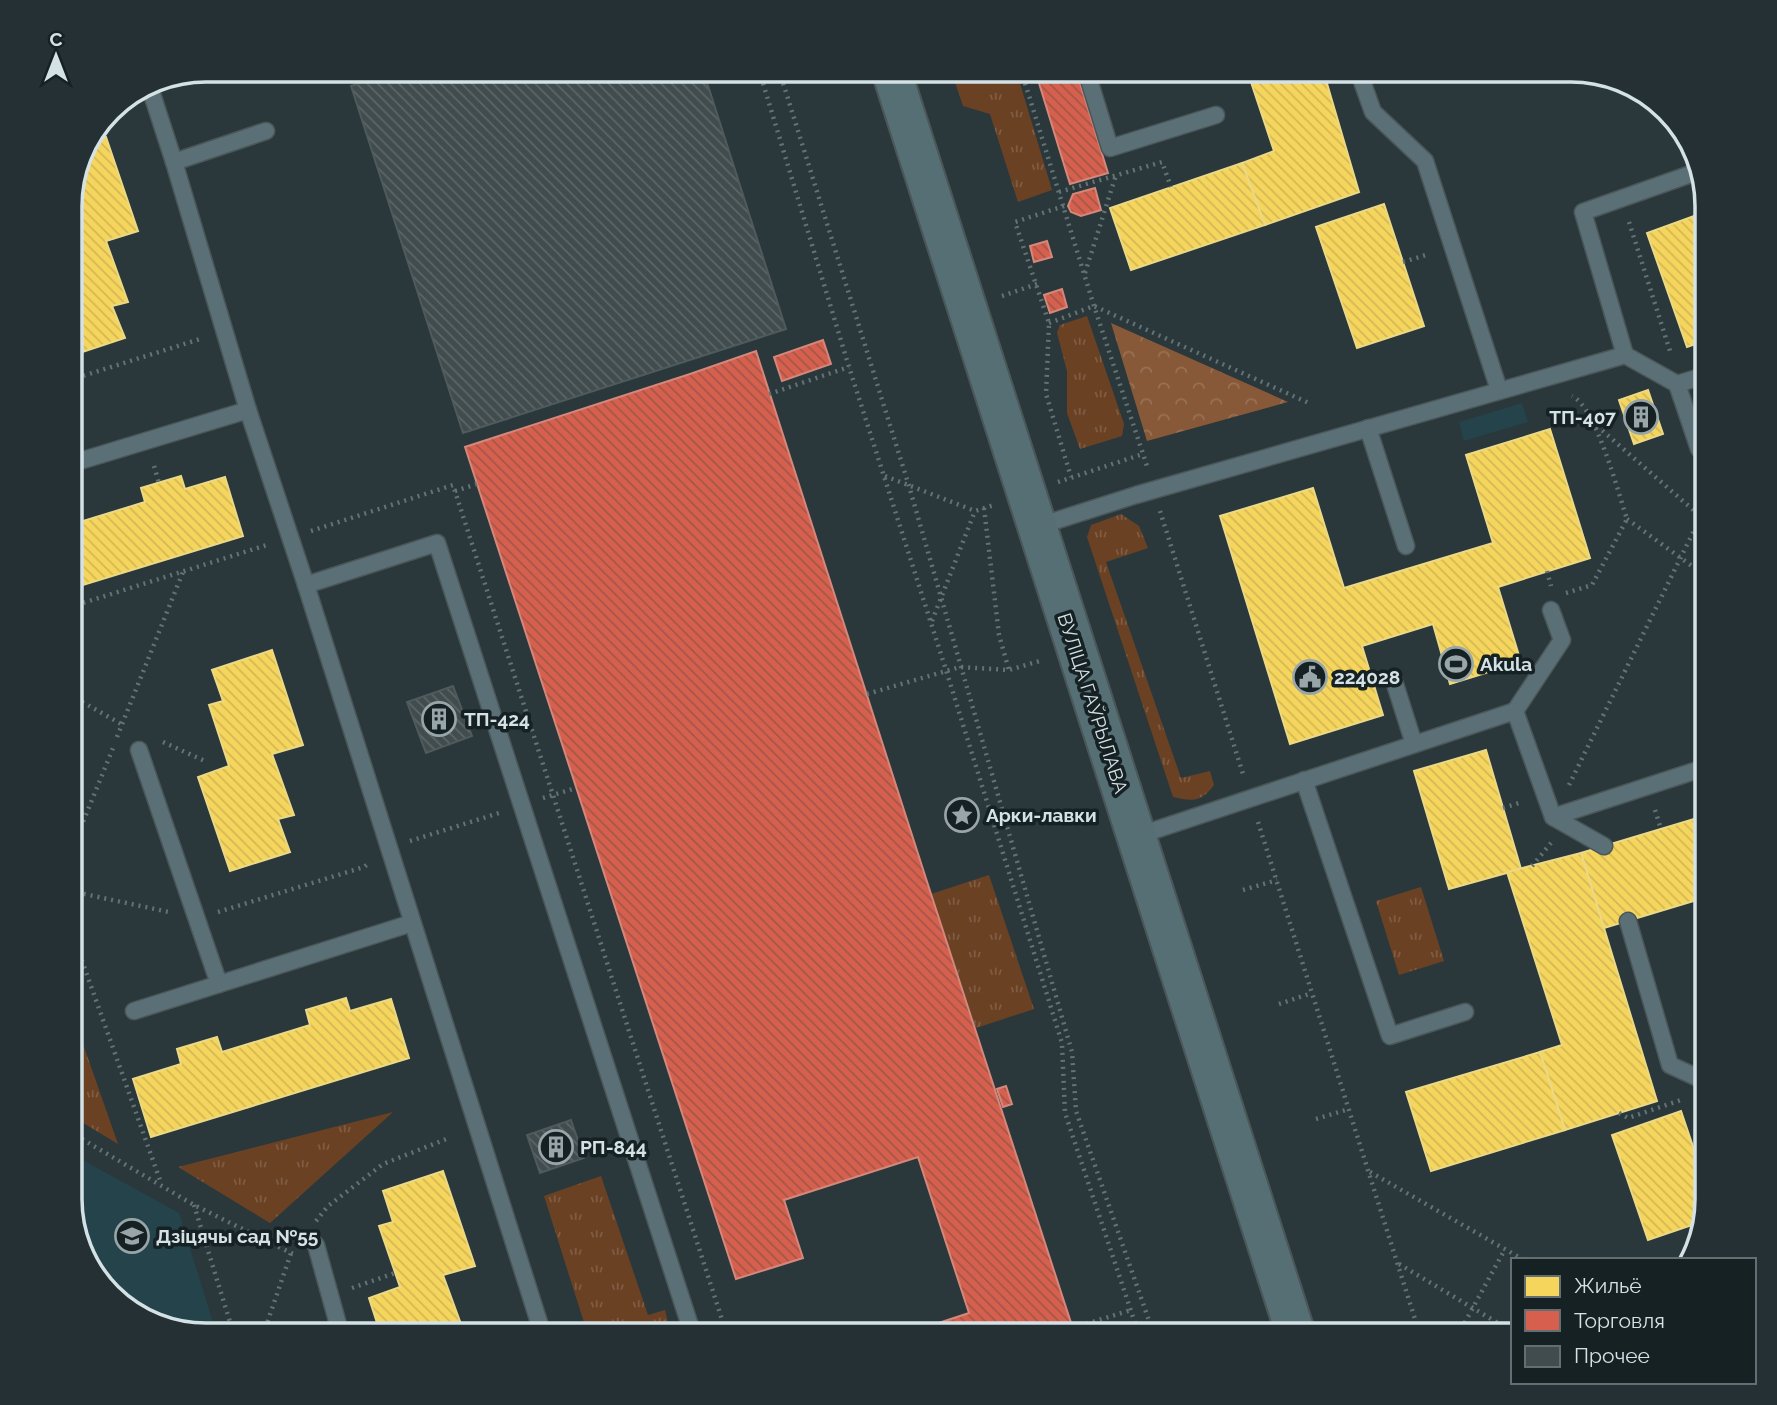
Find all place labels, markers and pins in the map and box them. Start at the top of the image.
building icon: ТП-407 [1622,398,1660,436]
place label: ТП-407 [1549,406,1616,428]
sports icon: Akula [1437,645,1475,683]
place label: Akula [1480,653,1532,675]
public building icon: 224028 [1291,658,1329,696]
place label: 224028 [1334,666,1400,688]
building icon: ТП-424 [420,700,458,738]
place label: ТП-424 [464,708,530,730]
place icon: Арки-лавки [943,796,981,834]
place label: Арки-лавки [986,804,1097,826]
building icon: РП-844 [537,1128,575,1166]
place label: РП-844 [580,1136,647,1158]
school or university icon: Дзіцячы сад №55 [113,1217,151,1255]
place label: Дзіцячы сад №55 [156,1225,318,1247]

